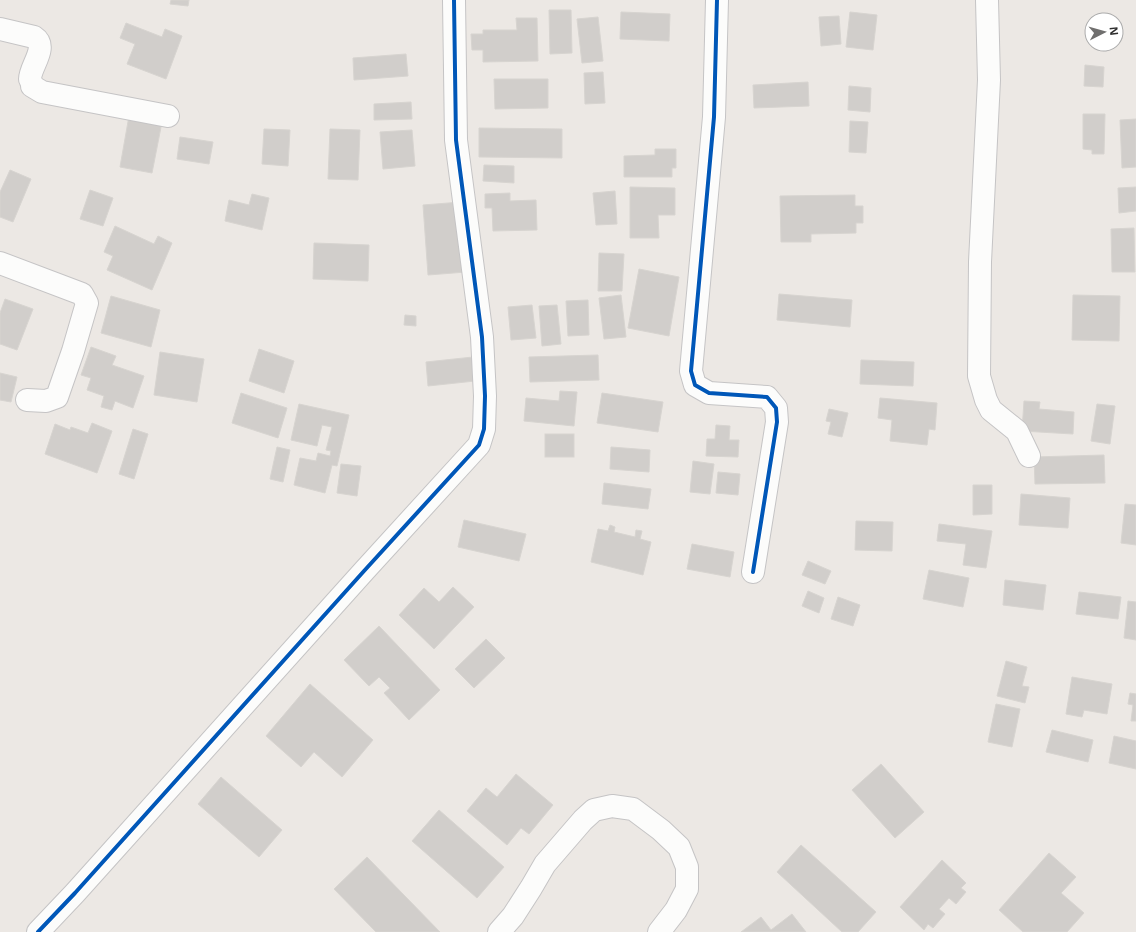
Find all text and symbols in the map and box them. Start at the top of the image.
north arrow [1084,12,1124,52]
text: N [1107,26,1122,36]

